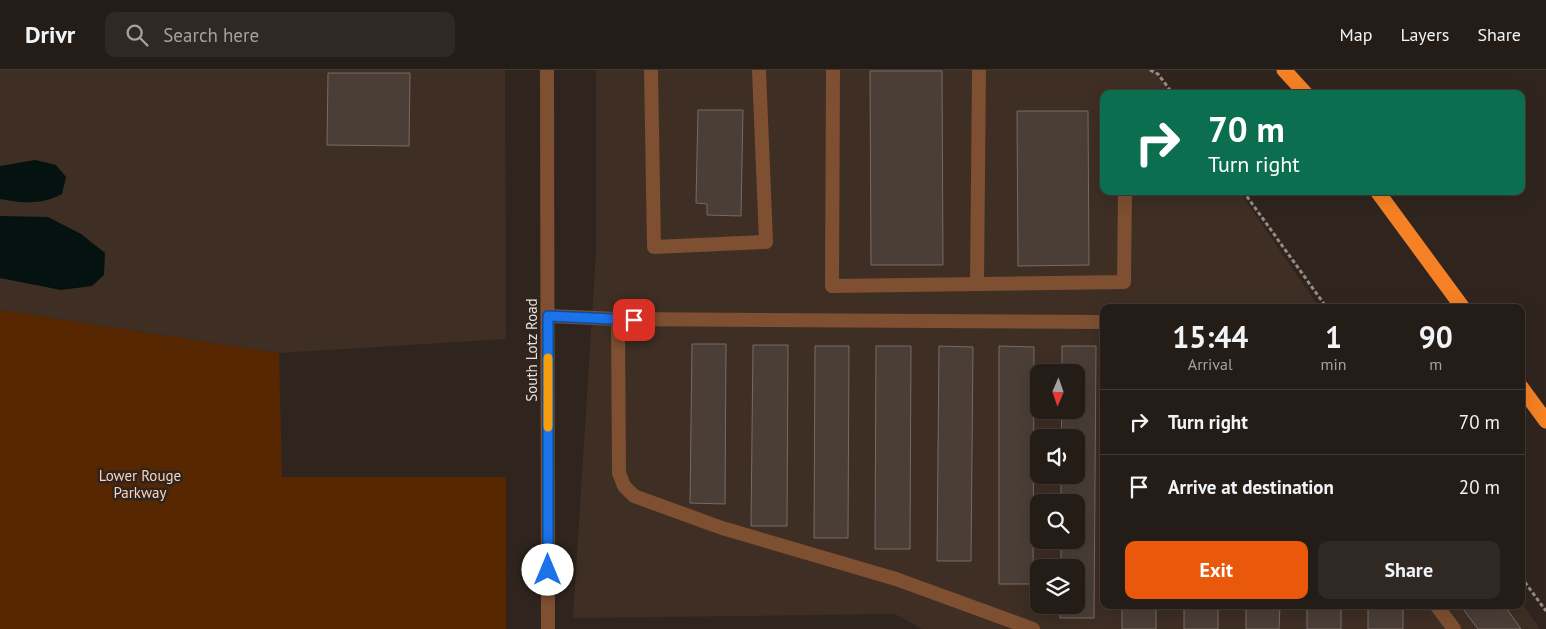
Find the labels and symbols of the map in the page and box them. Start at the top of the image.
street label: South Lotz Road [522,298,541,402]
pin [613,299,655,341]
north arrow [1030,364,1085,419]
park label: Lower Rouge Parkway [99,466,181,502]
position arrow [521,543,573,595]

